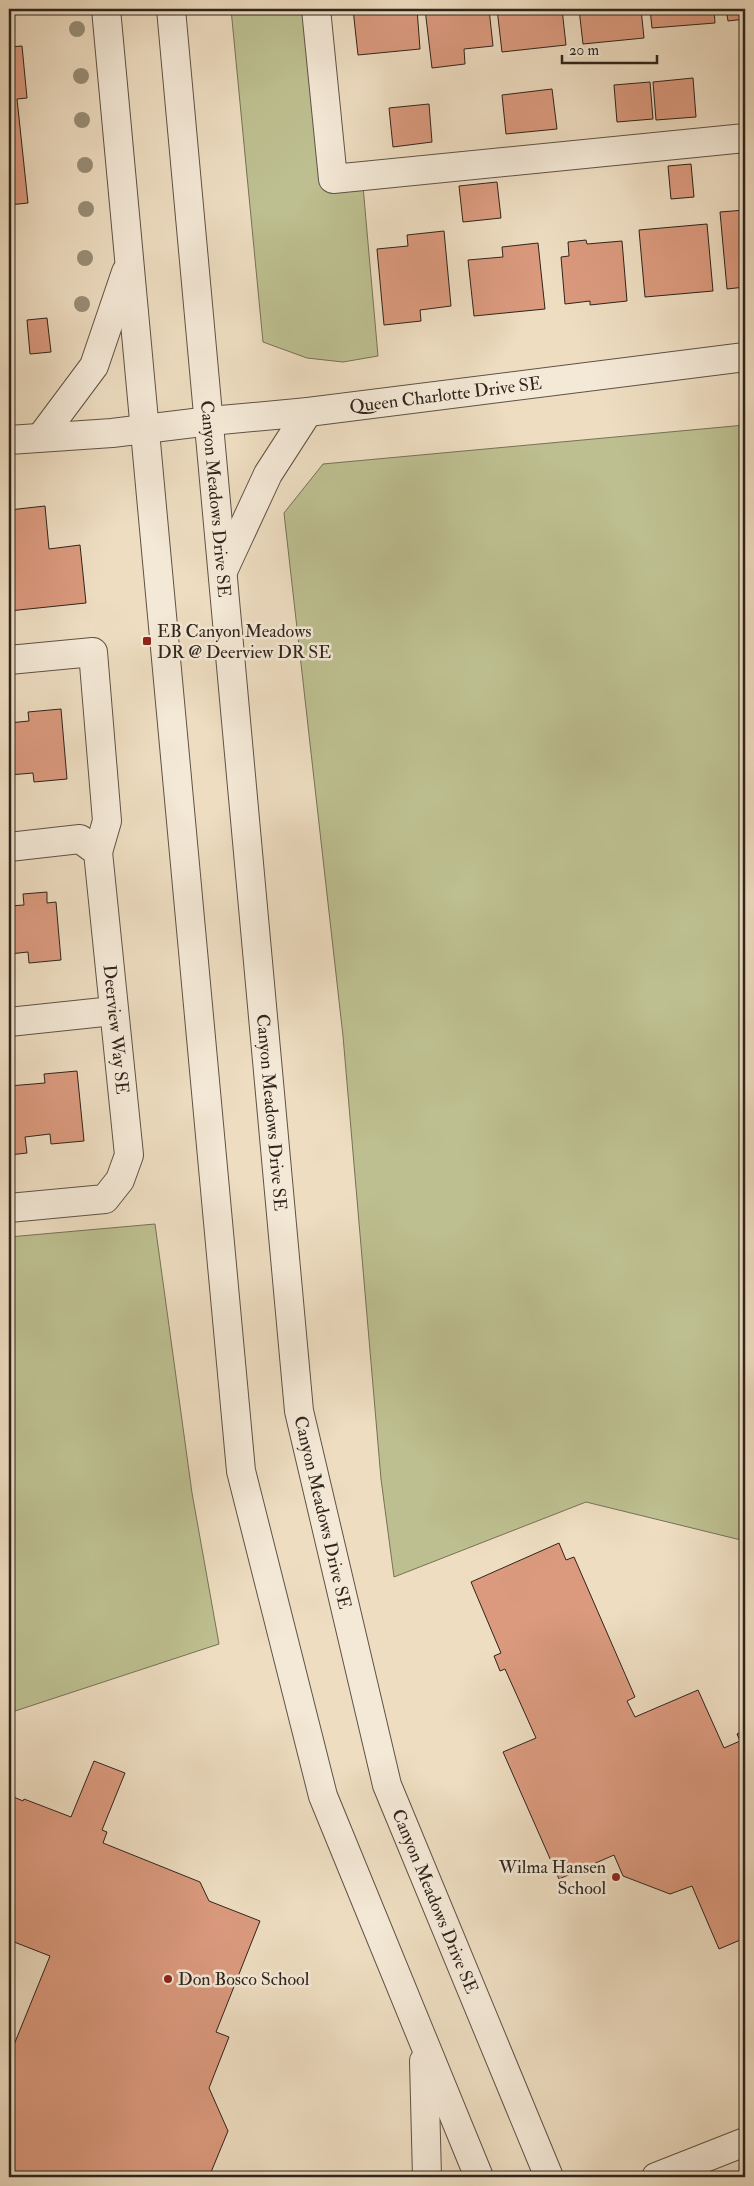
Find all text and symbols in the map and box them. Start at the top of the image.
scale bar [562,32,656,64]
text: 20 m [569,41,599,60]
street label: Queen Charlotte Drive SE [348,371,543,418]
street label: Canyon Meadows Drive SE [195,399,236,599]
place label: EB Canyon Meadows DR @ Deerview DR SE [157,620,331,664]
marker: EB Canyon Meadows DR @ Deerview DR SE [141,635,153,647]
street label: Deerview Way SE [98,963,134,1095]
street label: Canyon Meadows Drive SE [251,1013,292,1212]
street label: Canyon Meadows Drive SE [289,1414,357,1611]
street label: Canyon Meadows Drive SE [387,1806,484,1997]
place label: Wilma Hansen School [498,1856,606,1900]
marker: Wilma Hansen School [610,1871,622,1883]
place label: Don Bosco School [178,1968,310,1991]
marker: Don Bosco School [162,1973,174,1985]

